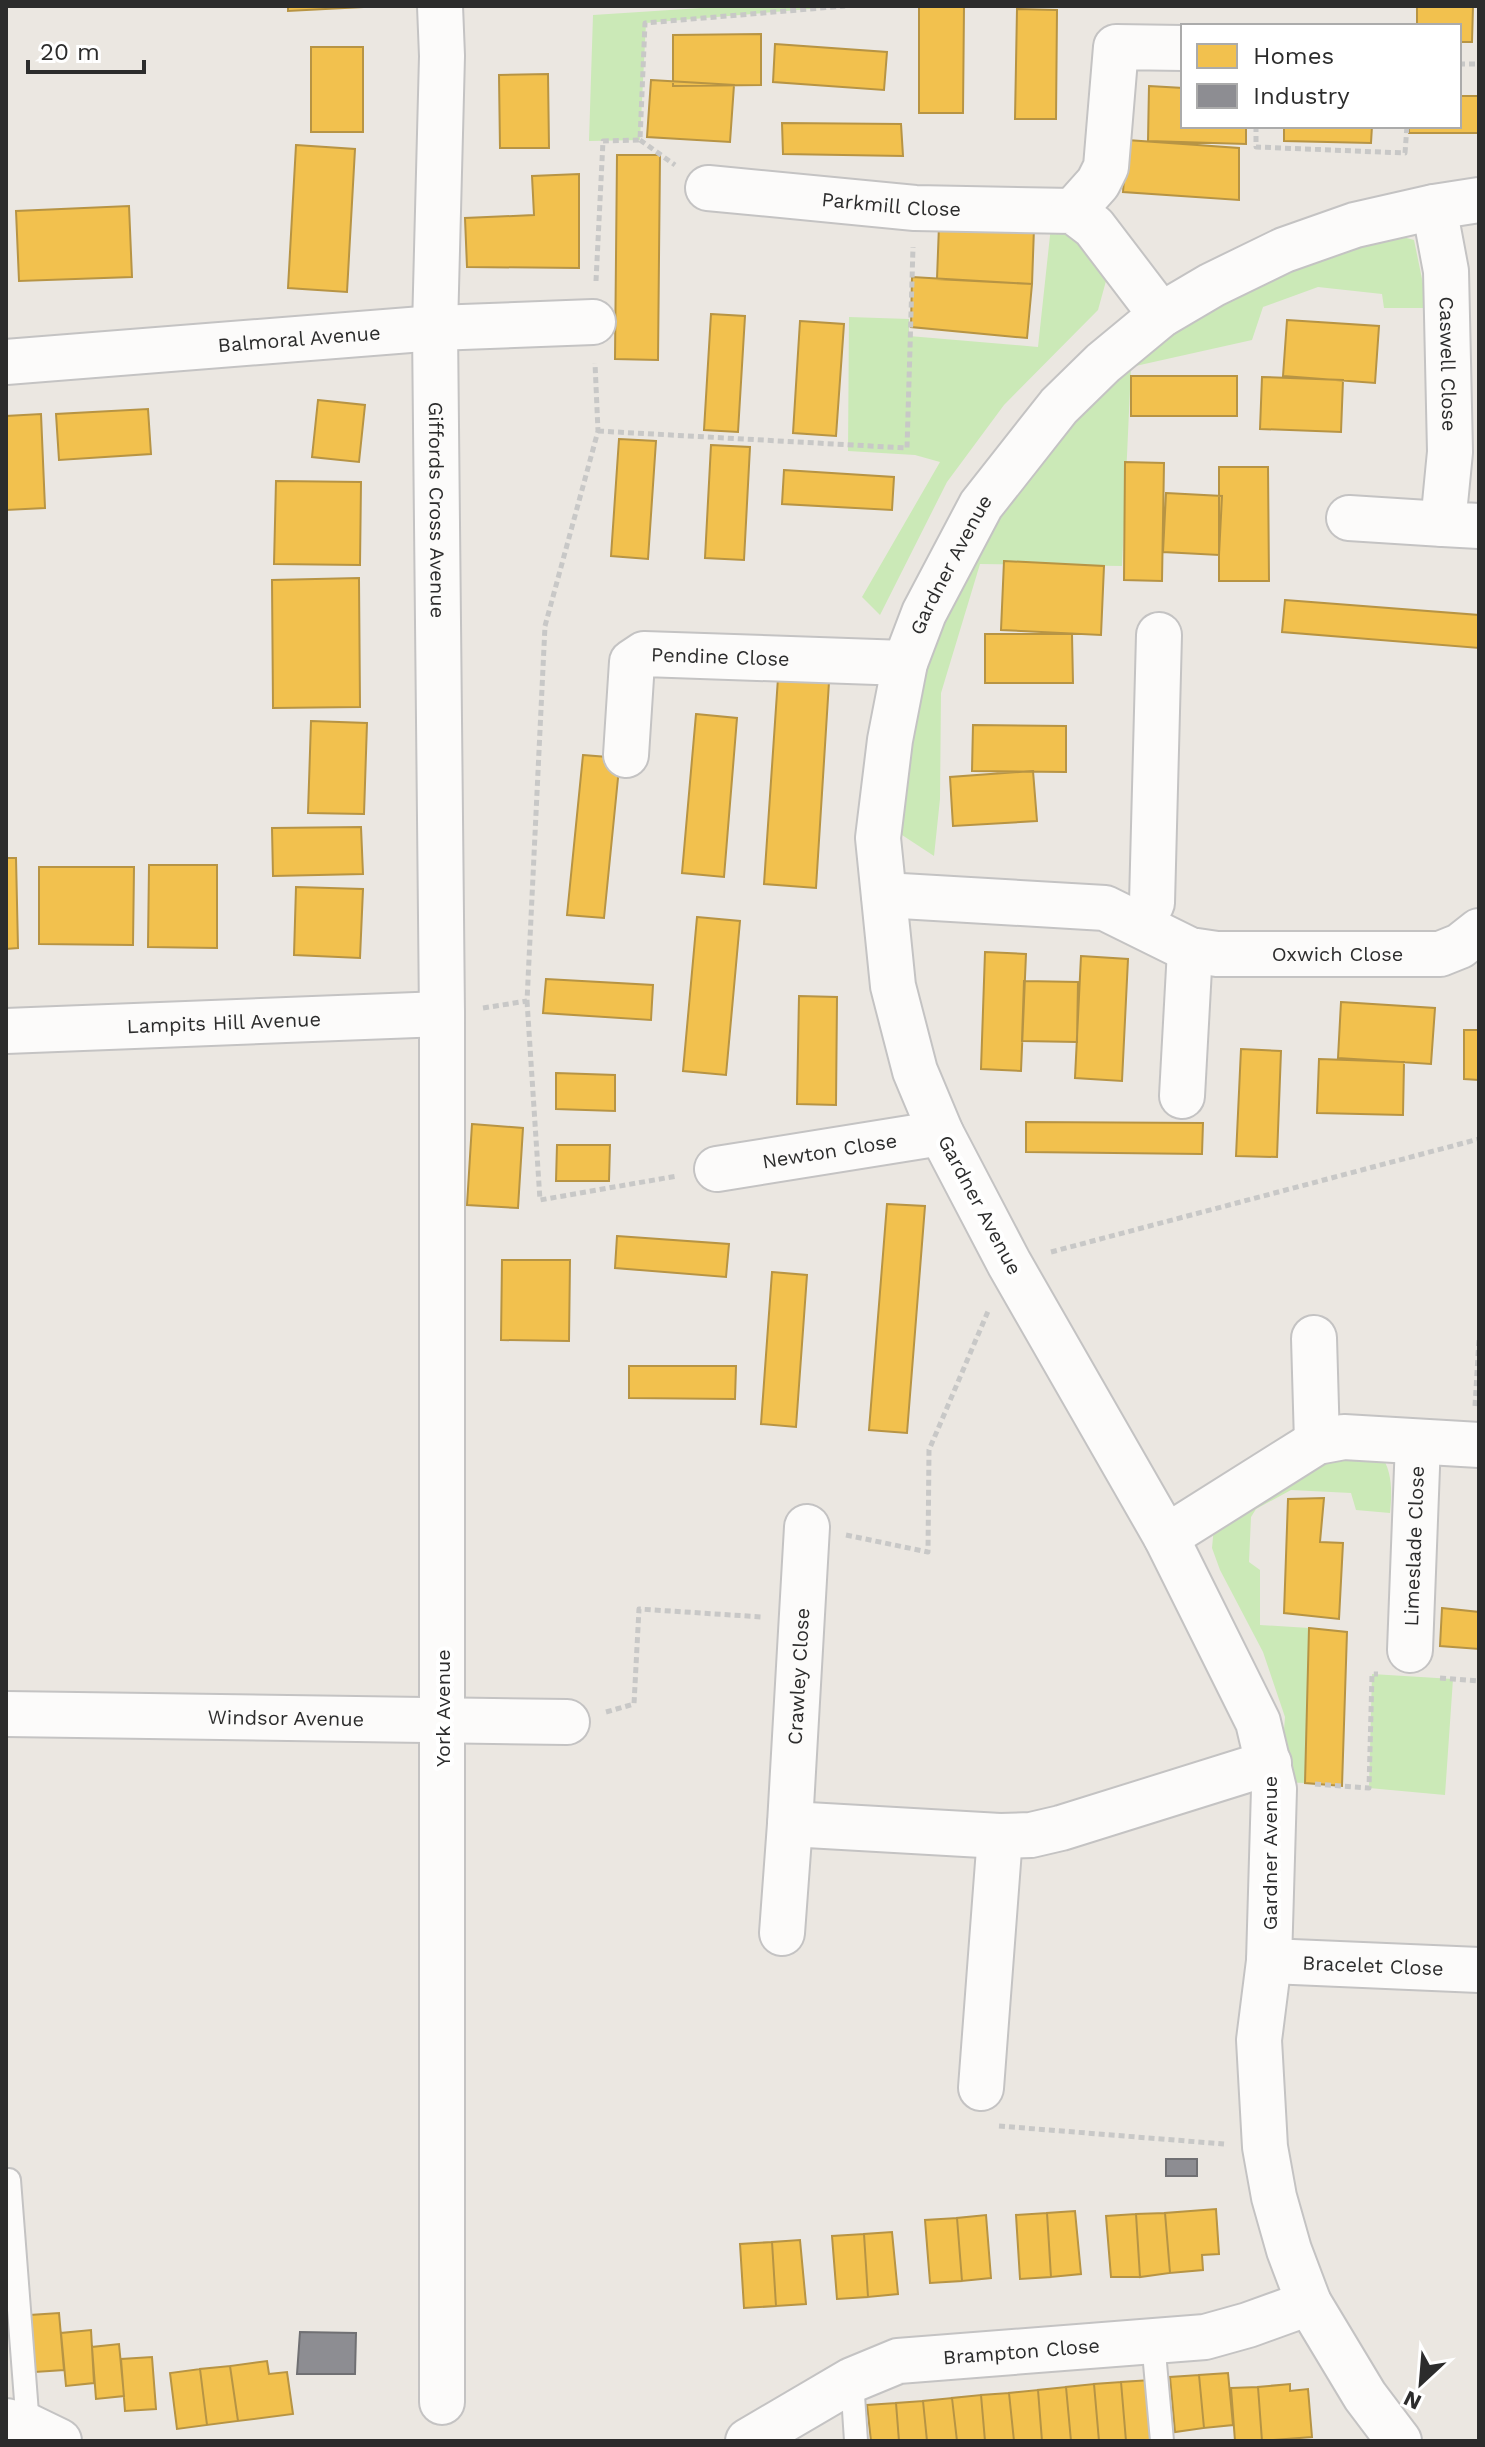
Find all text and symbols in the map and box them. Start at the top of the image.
scale bar [28,24,144,74]
legend [1181,24,1461,128]
text: 20 m [40,38,100,66]
text: Homes [1253,42,1334,70]
text: Industry [1253,82,1350,110]
street label: Parkmill Close [820,187,961,221]
street label: Caswell Close [1435,296,1462,432]
street label: Balmoral Avenue [217,320,381,357]
street label: Giffords Cross Avenue [424,401,450,618]
street label: Gardner Avenue [905,489,997,638]
street label: Pendine Close [651,642,790,671]
street label: Oxwich Close [1272,942,1403,966]
street label: Lampits Hill Avenue [126,1007,321,1038]
street label: Newton Close [760,1128,899,1174]
street label: Gardner Avenue [933,1131,1027,1279]
street label: Limeslade Close [1399,1465,1429,1627]
street label: Crawley Close [783,1607,814,1745]
street label: York Avenue [431,1649,455,1767]
street label: Windsor Avenue [208,1705,364,1731]
street label: Gardner Avenue [1258,1776,1282,1930]
street label: Bracelet Close [1302,1950,1444,1980]
street label: Brampton Close [942,2333,1101,2369]
north arrow [1381,2343,1461,2423]
text: N [1400,2386,1425,2415]

